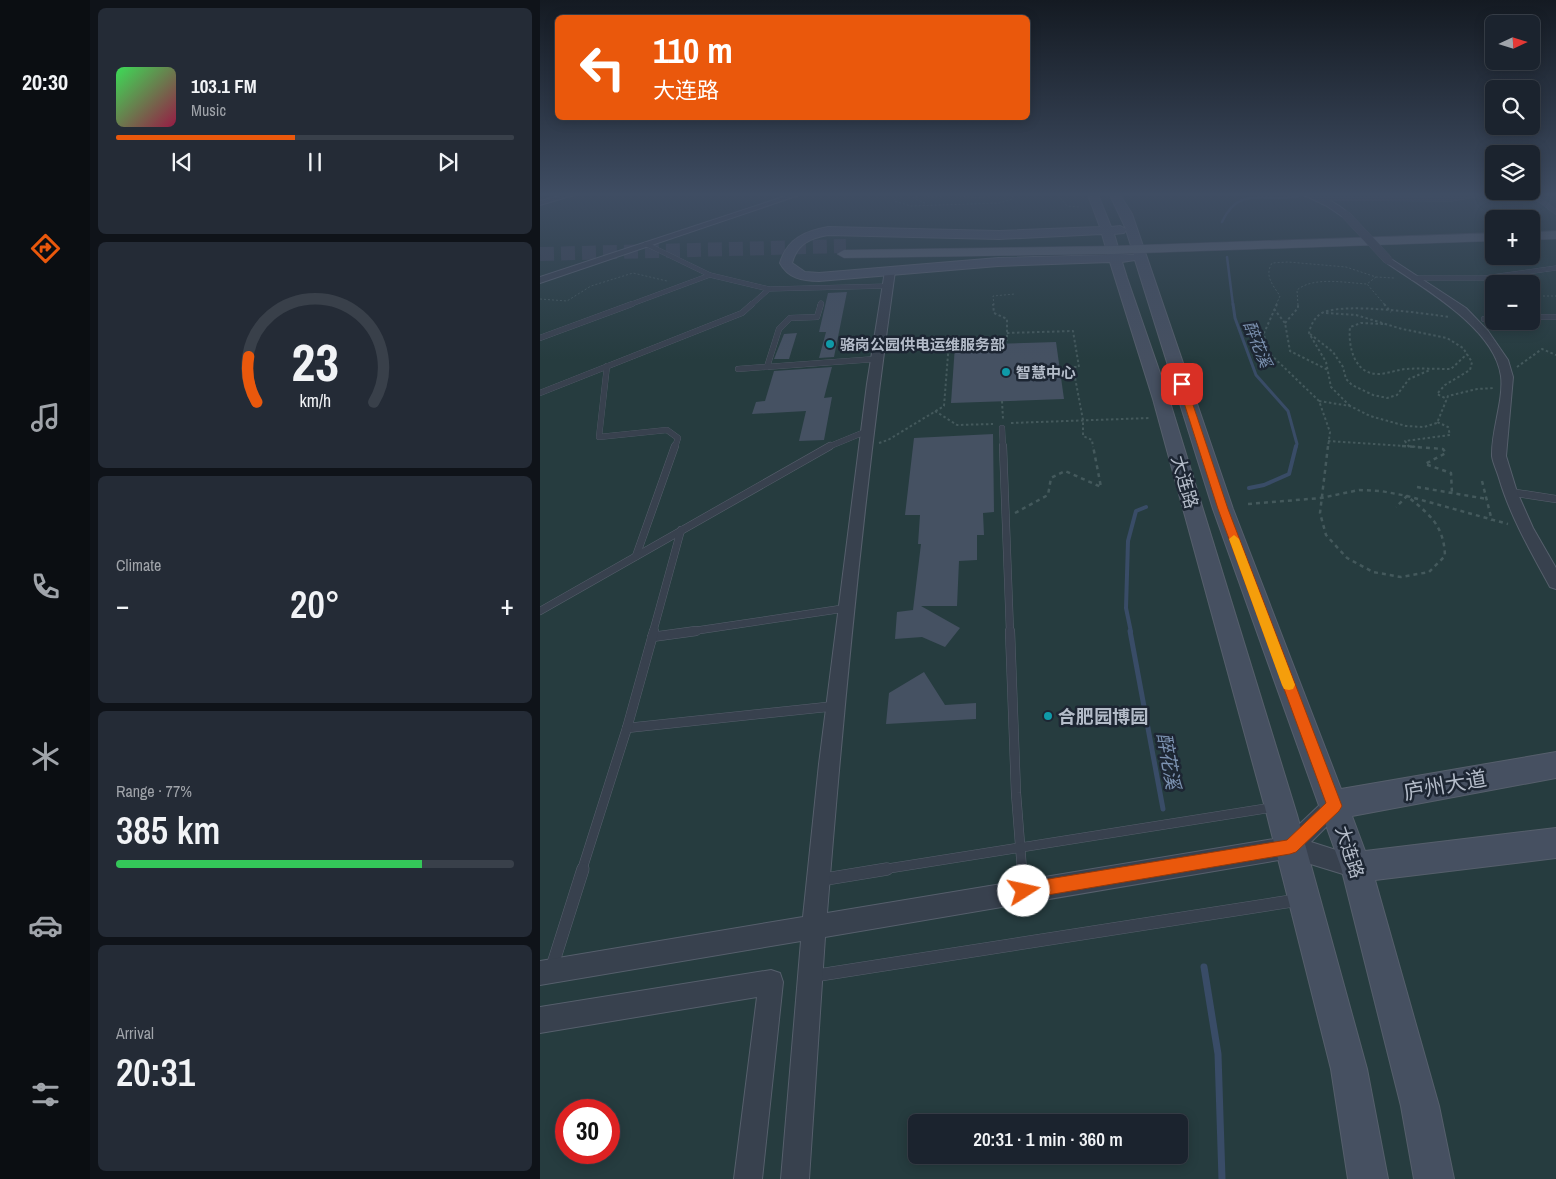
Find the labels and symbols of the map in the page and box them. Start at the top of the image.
north arrow [1485,15,1540,70]
water label: 醉花溪 [1239,318,1278,372]
place label: 骆岗公园供电运维服务部 [840,334,1005,355]
marker: 骆岗公园供电运维服务部 [824,338,836,350]
place label: 智慧中心 [1016,362,1076,383]
pin [1161,363,1203,405]
marker: 智慧中心 [1000,366,1012,378]
street label: 大连路 [1166,453,1204,511]
place label: 合肥园博园 [1058,704,1148,729]
marker: 合肥园博园 [1042,710,1054,722]
water label: 醉花溪 [1151,731,1187,793]
street label: 庐州大道 [1401,763,1489,807]
street label: 大连路 [1330,822,1370,882]
position arrow [997,864,1049,916]
speed limit sign: 30 [555,1099,620,1164]

